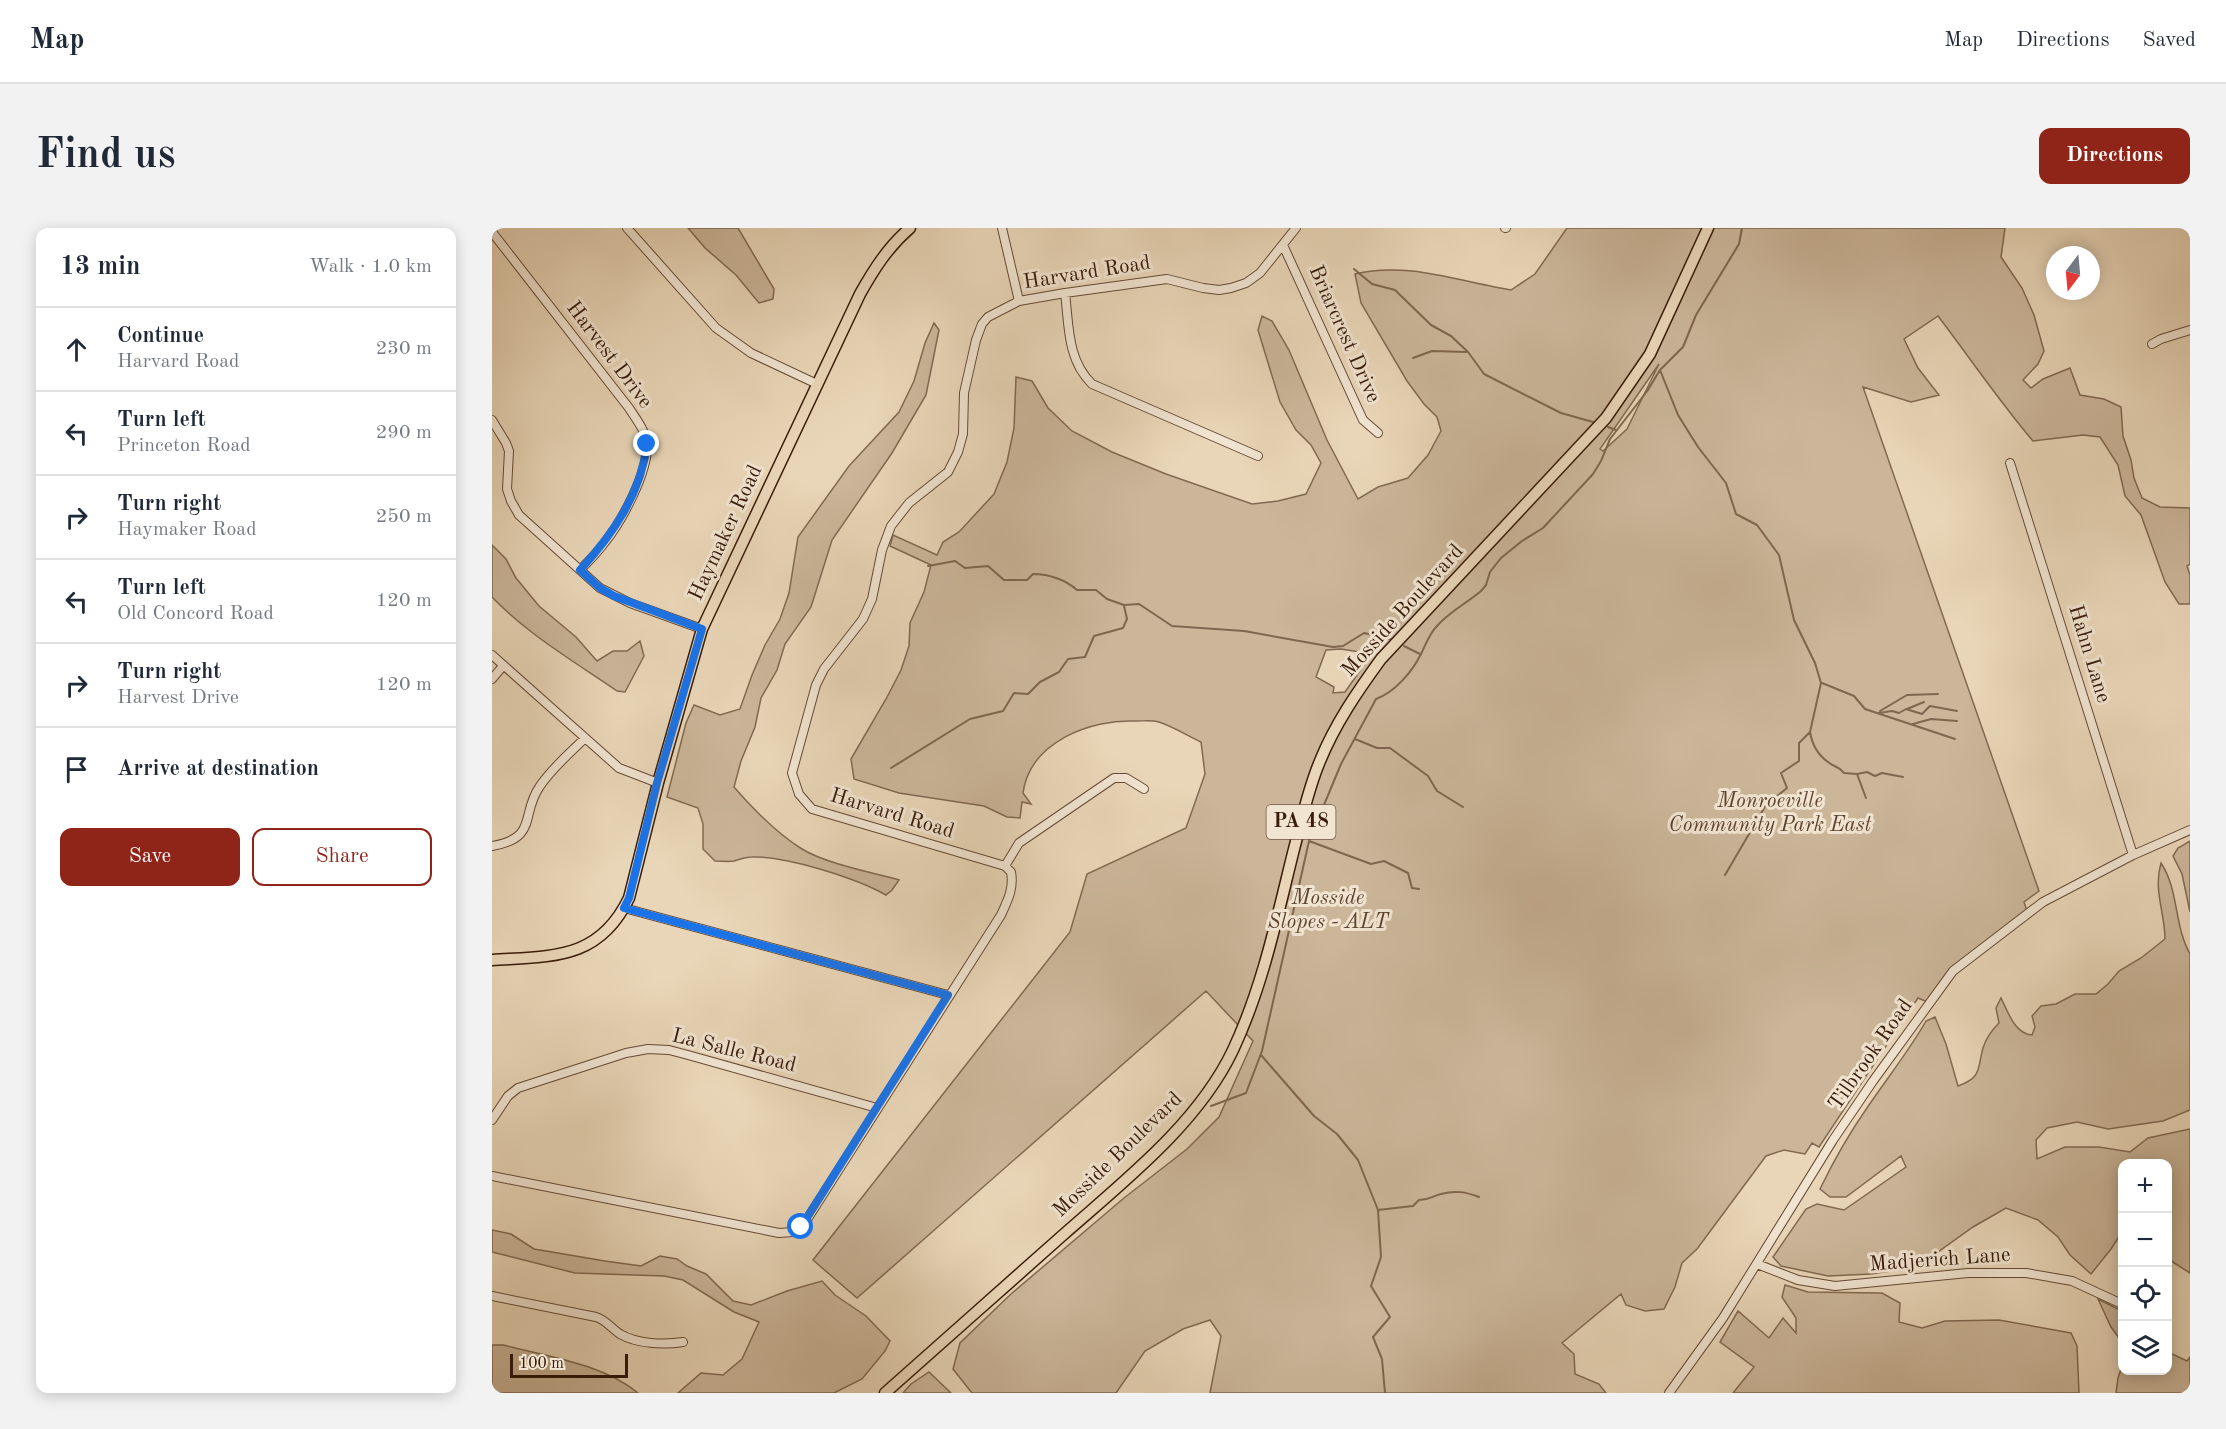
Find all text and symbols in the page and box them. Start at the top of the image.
text: Map [30,27,84,55]
text: Map [1944,30,1983,51]
text: Directions [2016,30,2110,51]
text: Saved [2143,30,2196,51]
button: Directions [2039,128,2190,184]
text: Find us [36,135,175,177]
north arrow [2046,246,2100,300]
street label: Harvard Road [1022,253,1152,293]
text: 13 min [60,254,140,280]
text: Walk · 1.0 km [309,257,432,277]
street label: Briarcrest Drive [1304,262,1384,406]
street label: Harvest Drive [562,298,656,412]
text: Continue [117,325,204,347]
icon: ahead [60,333,93,366]
text: 230 m [376,339,432,359]
text: Harvard Road [117,352,239,372]
text: Turn left [117,409,206,431]
icon: left [60,417,93,450]
text: 290 m [376,423,432,443]
route end [633,430,659,456]
text: Princeton Road [117,436,251,456]
street label: Haymaker Road [686,462,767,604]
text: Turn right [117,493,221,515]
icon: right [60,501,93,534]
text: 250 m [376,507,432,527]
text: Haymaker Road [117,520,257,540]
street label: Mosside Boulevard [1338,541,1468,681]
text: Turn left [117,577,206,599]
icon: left [60,585,93,618]
text: 120 m [376,591,432,611]
street label: Hahn Lane [2064,603,2114,705]
text: Old Concord Road [117,604,274,624]
text: Turn right [117,661,221,683]
icon: right [60,669,93,702]
text: 120 m [376,675,432,695]
text: Harvest Drive [117,688,239,708]
icon: arrive [60,753,93,786]
text: Arrive at destination [117,758,319,780]
street label: Harvard Road [827,785,957,843]
park label: Monroeville Community Park East [1669,791,1872,836]
road number: PA 48 [1266,805,1336,839]
button: Save [60,828,240,886]
button: Share [252,828,432,886]
park label: Mosside Slopes - ALT [1267,888,1390,933]
street label: Tilbrook Road [1825,996,1917,1114]
street label: La Salle Road [670,1025,798,1077]
street label: Mosside Boulevard [1049,1088,1187,1222]
map controls [2118,1159,2172,1375]
button: + [2118,1159,2172,1213]
route start [787,1213,813,1239]
button: − [2118,1213,2172,1267]
street label: Madjerich Lane [1869,1245,2011,1275]
button: locate [2118,1267,2172,1321]
button: layers [2118,1321,2172,1375]
scale bar [510,1351,628,1378]
text: 100 m [519,1356,564,1372]

